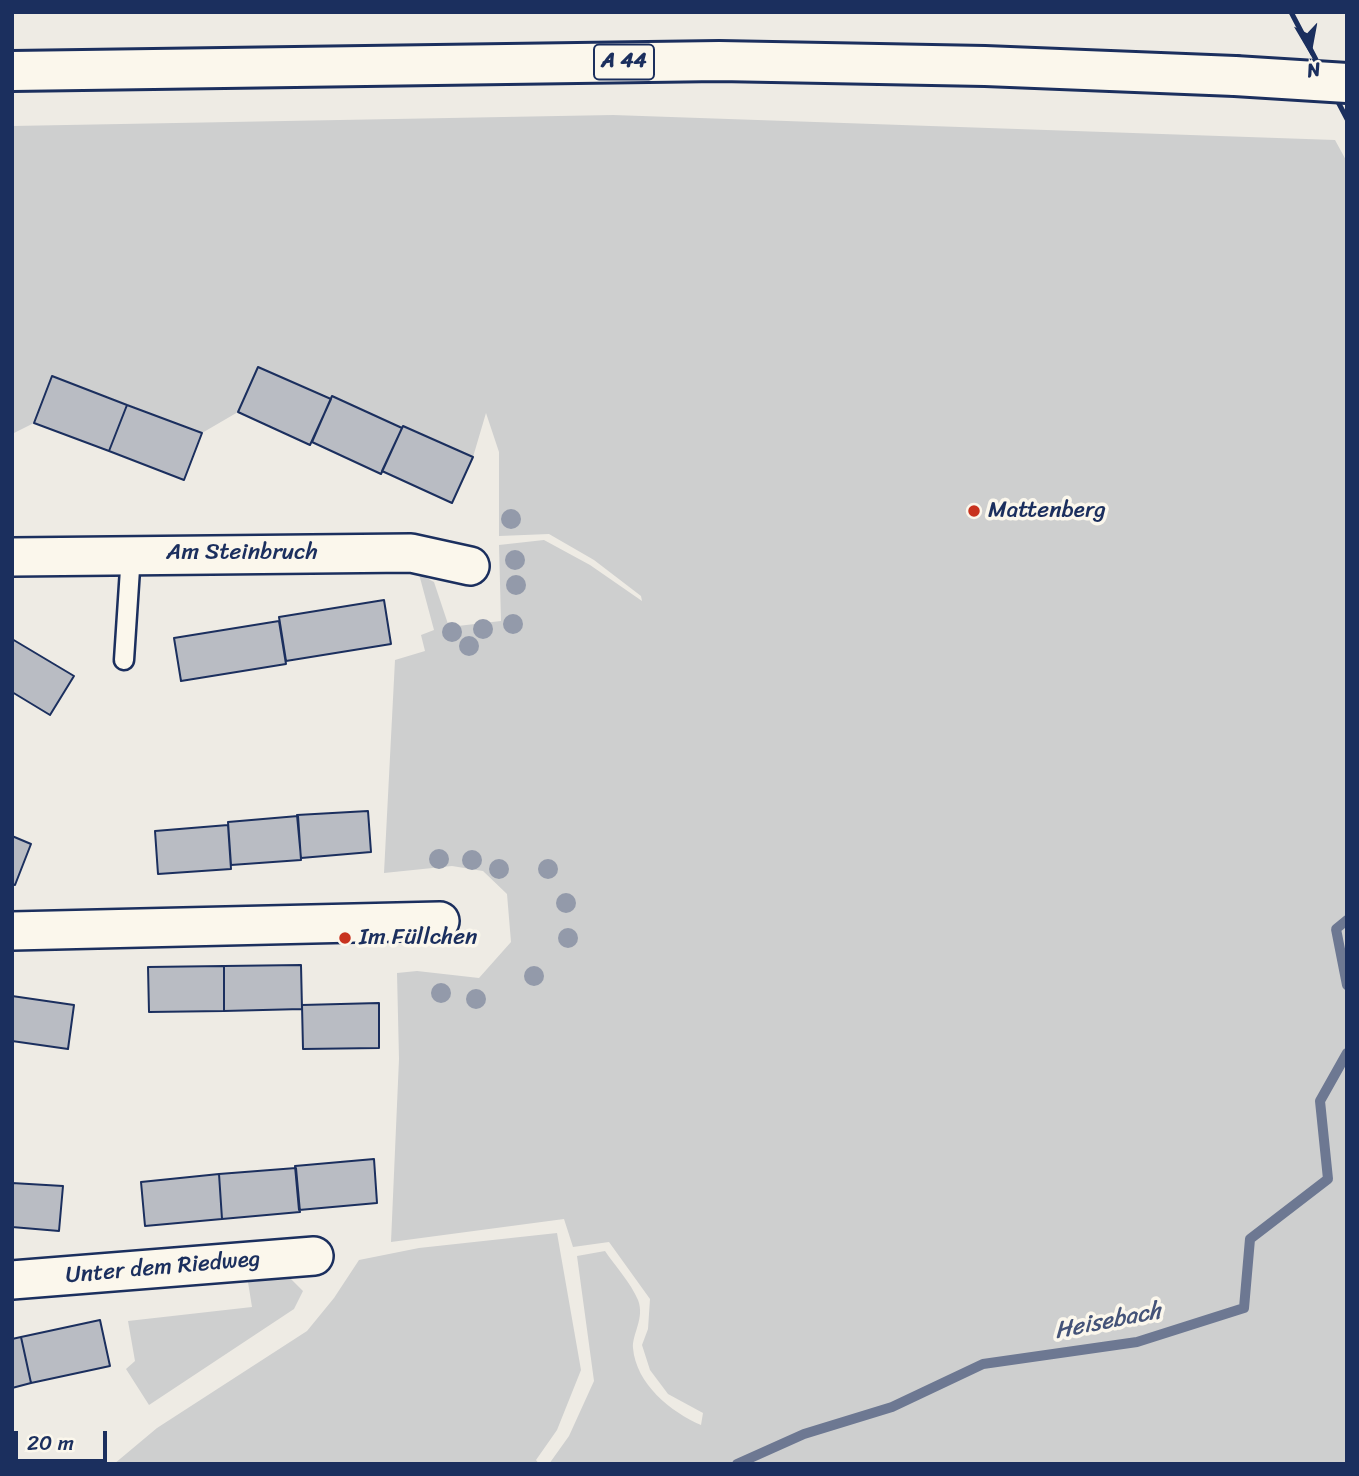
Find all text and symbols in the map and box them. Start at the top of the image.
north arrow [1275,14,1345,84]
road number: A 44 [594,44,654,80]
text: N [1304,53,1323,88]
place label: Mattenberg [988,497,1106,525]
marker: Mattenberg [966,503,982,519]
street label: Am Steinbruch [166,539,318,567]
place label: Im Füllchen [359,924,477,952]
marker: Im Füllchen [337,930,353,946]
street label: Unter dem Riedweg [64,1246,262,1290]
water label: Heisebach [1052,1298,1164,1346]
scale bar [18,1416,110,1460]
text: 20 m [27,1424,74,1462]

